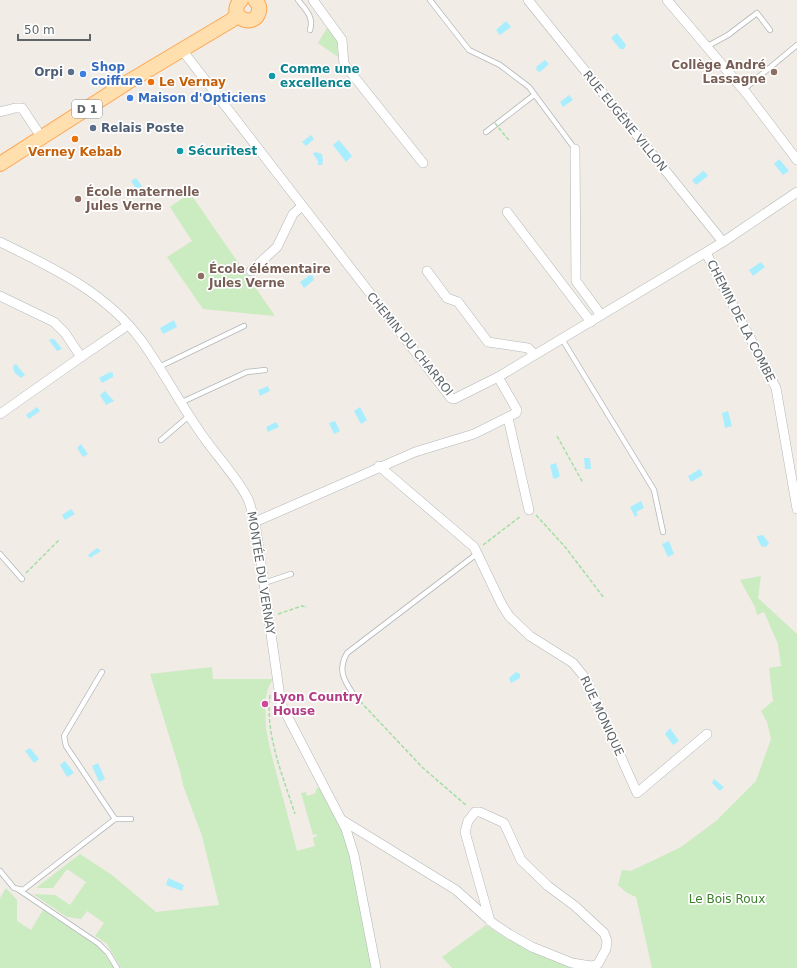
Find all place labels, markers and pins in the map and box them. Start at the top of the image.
place label: Collège André Lassagne [671,58,766,86]
place label: Shop coiffure [91,60,143,88]
place label: Comme une excellence [280,62,360,90]
place label: Orpi [34,65,63,79]
marker: Orpi [66,67,76,77]
marker: Collège André Lassagne [769,67,779,77]
marker: Shop coiffure [78,69,88,79]
marker: Comme une excellence [267,71,277,81]
place label: Le Vernay [159,75,226,89]
marker: Le Vernay [146,77,156,87]
place label: Maison d'Opticiens [138,91,266,105]
marker: Maison d'Opticiens [125,93,135,103]
place label: Relais Poste [101,121,184,135]
marker: Relais Poste [88,123,98,133]
marker: Verney Kebab [70,134,80,144]
place label: Sécuritest [188,144,257,158]
place label: Verney Kebab [28,145,122,159]
marker: Sécuritest [175,146,185,156]
place label: École maternelle Jules Verne [85,184,199,213]
marker: École maternelle Jules Verne [73,194,83,204]
place label: École élémentaire Jules Verne [208,261,331,290]
marker: École élémentaire Jules Verne [196,271,206,281]
place label: Lyon Country House [273,690,362,718]
marker: Lyon Country House [260,699,270,709]

